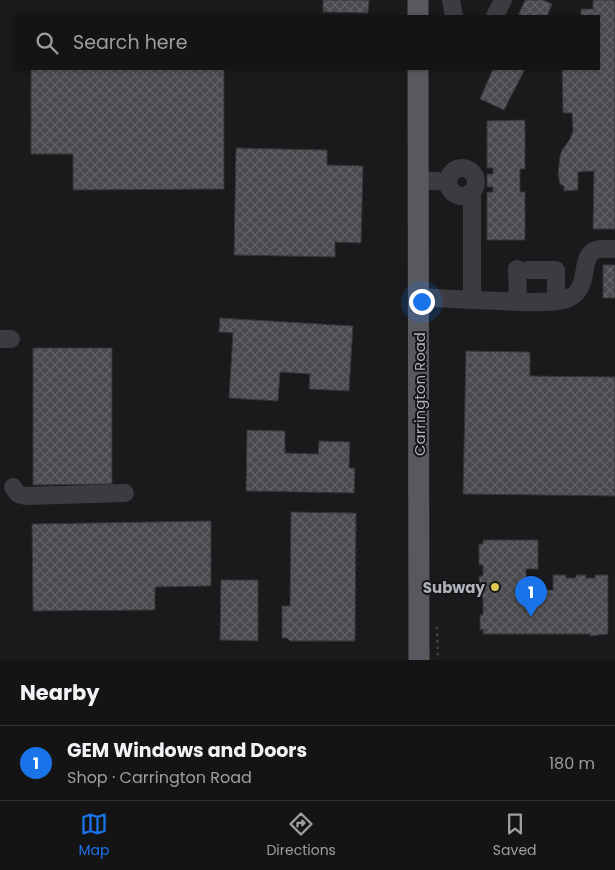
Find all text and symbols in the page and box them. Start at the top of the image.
search box [15,15,600,70]
icon: search [33,29,61,57]
text: Search here [73,29,187,56]
your location [409,289,435,315]
street label: Carrington Road [409,332,430,456]
pin: 1 [515,576,547,617]
place label: Subway [423,577,486,598]
marker: Subway [489,581,501,593]
text: Nearby [20,678,100,707]
text: GEM Windows and Doors [67,737,307,764]
text: 1 [33,752,39,775]
text: 180 m [549,752,595,775]
text: Shop · Carrington Road [67,766,252,789]
tab: Map [78,810,109,861]
tab: Directions [266,810,336,861]
tab: Saved [493,810,537,861]

